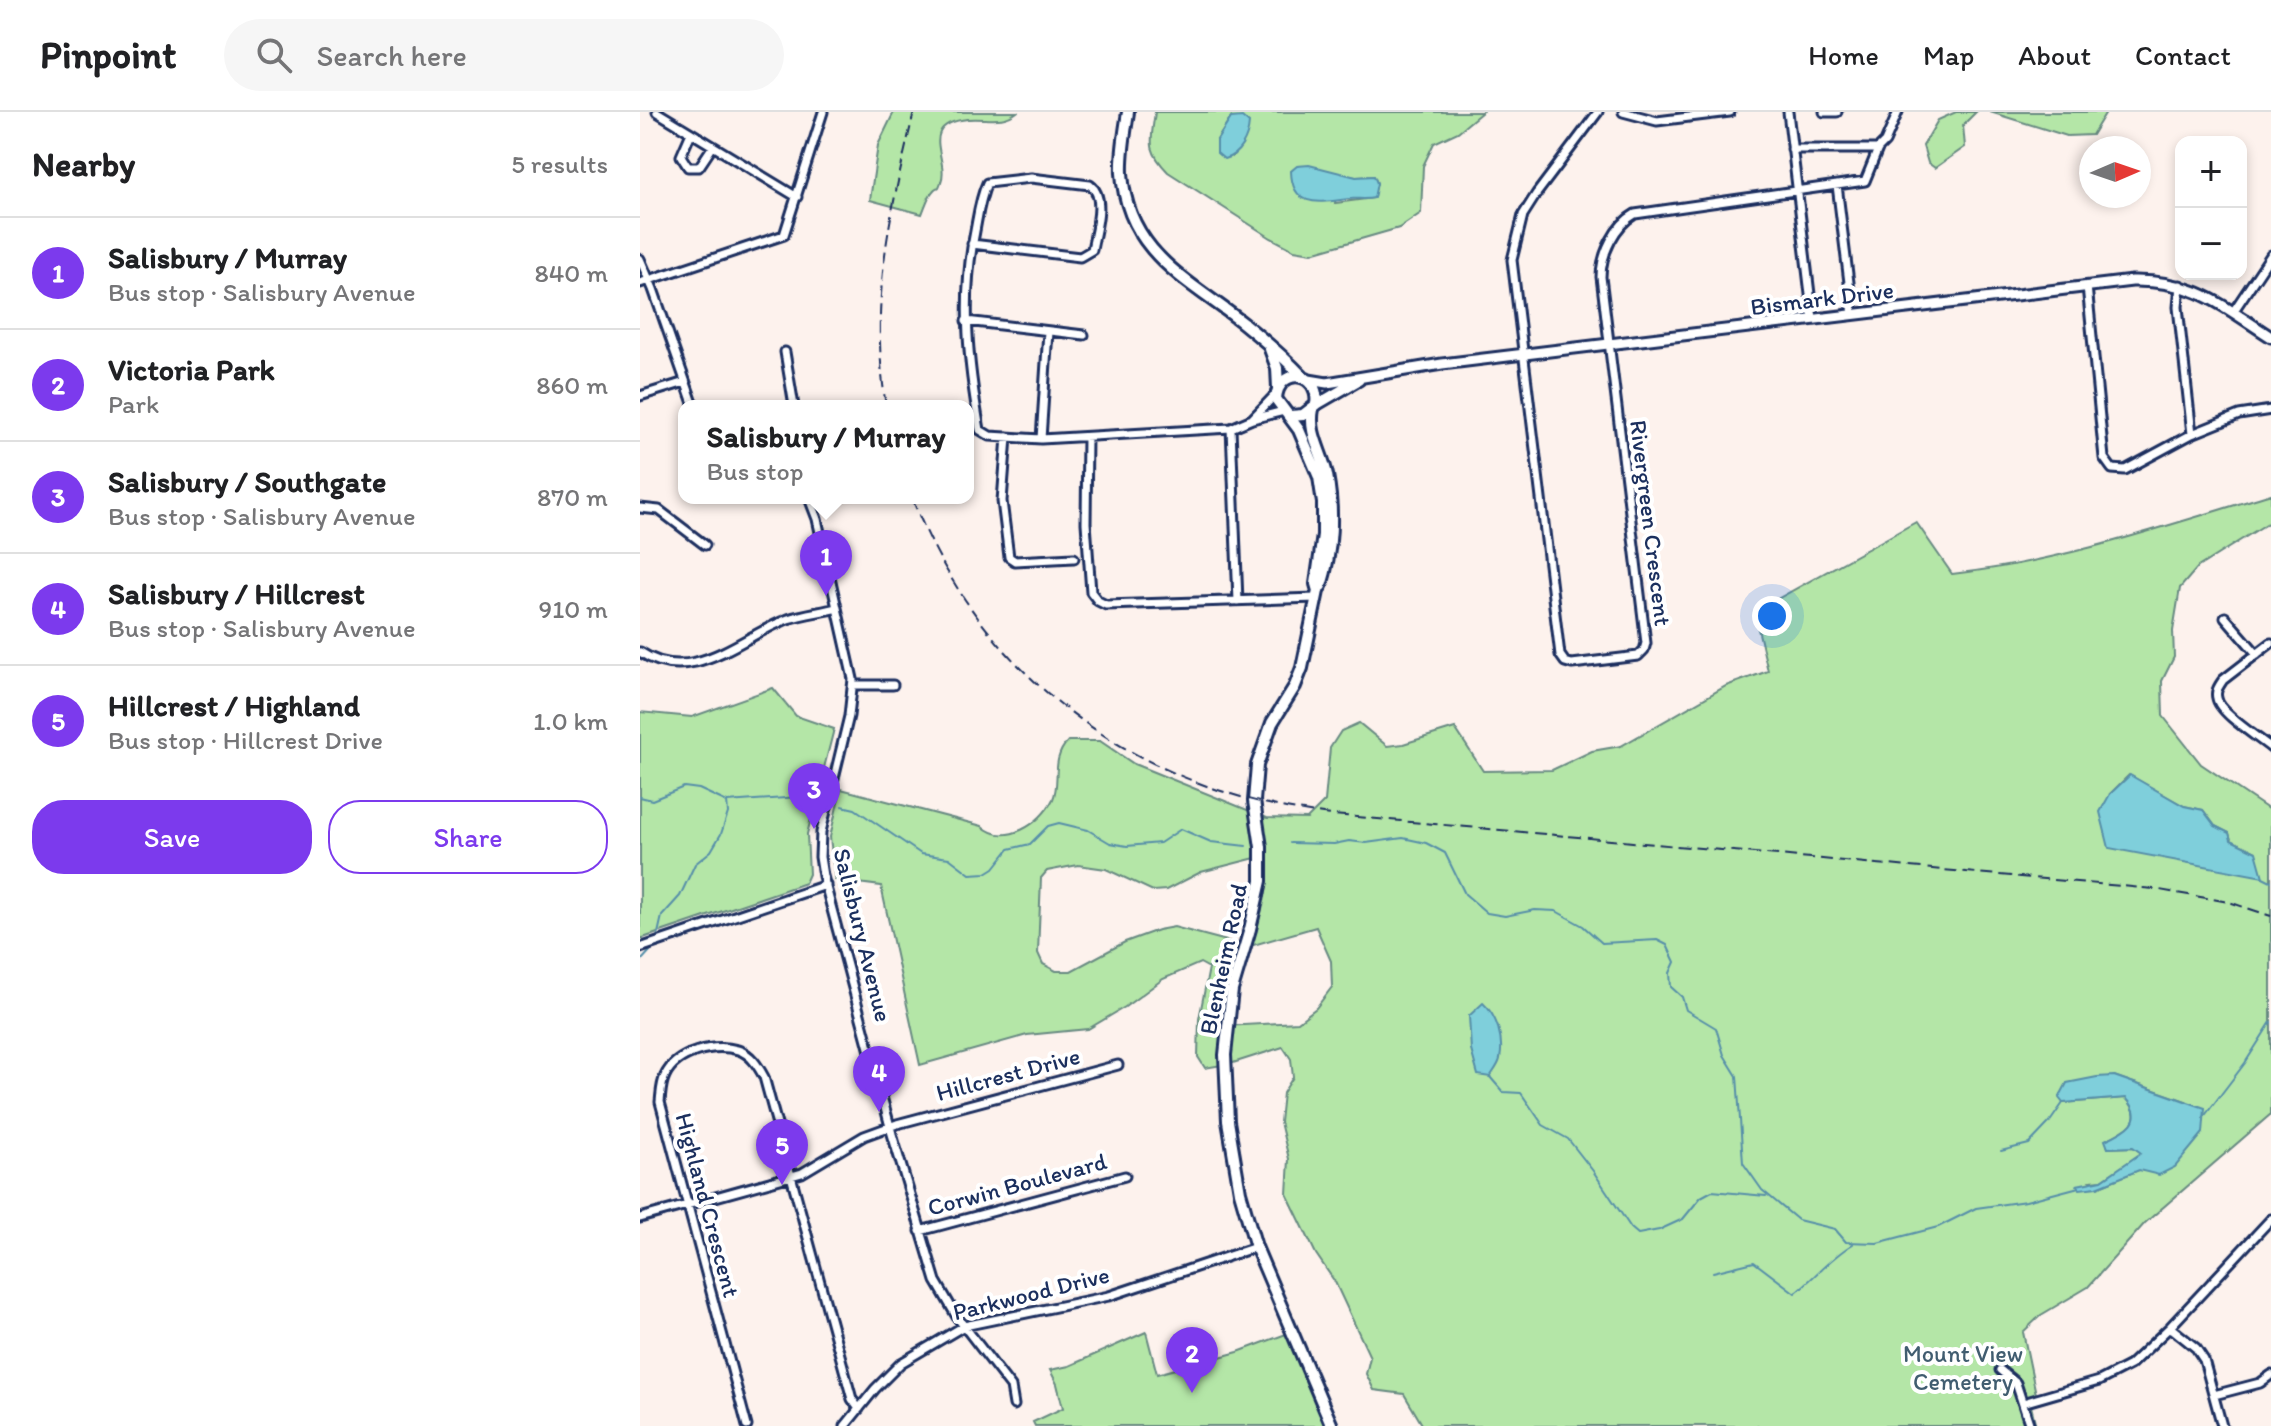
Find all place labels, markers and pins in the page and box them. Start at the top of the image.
pin: 1 [800,530,852,596]
pin: 3 [788,763,840,829]
pin: 4 [853,1046,905,1112]
pin: 5 [756,1119,808,1185]
pin: 2 [1166,1327,1218,1393]

